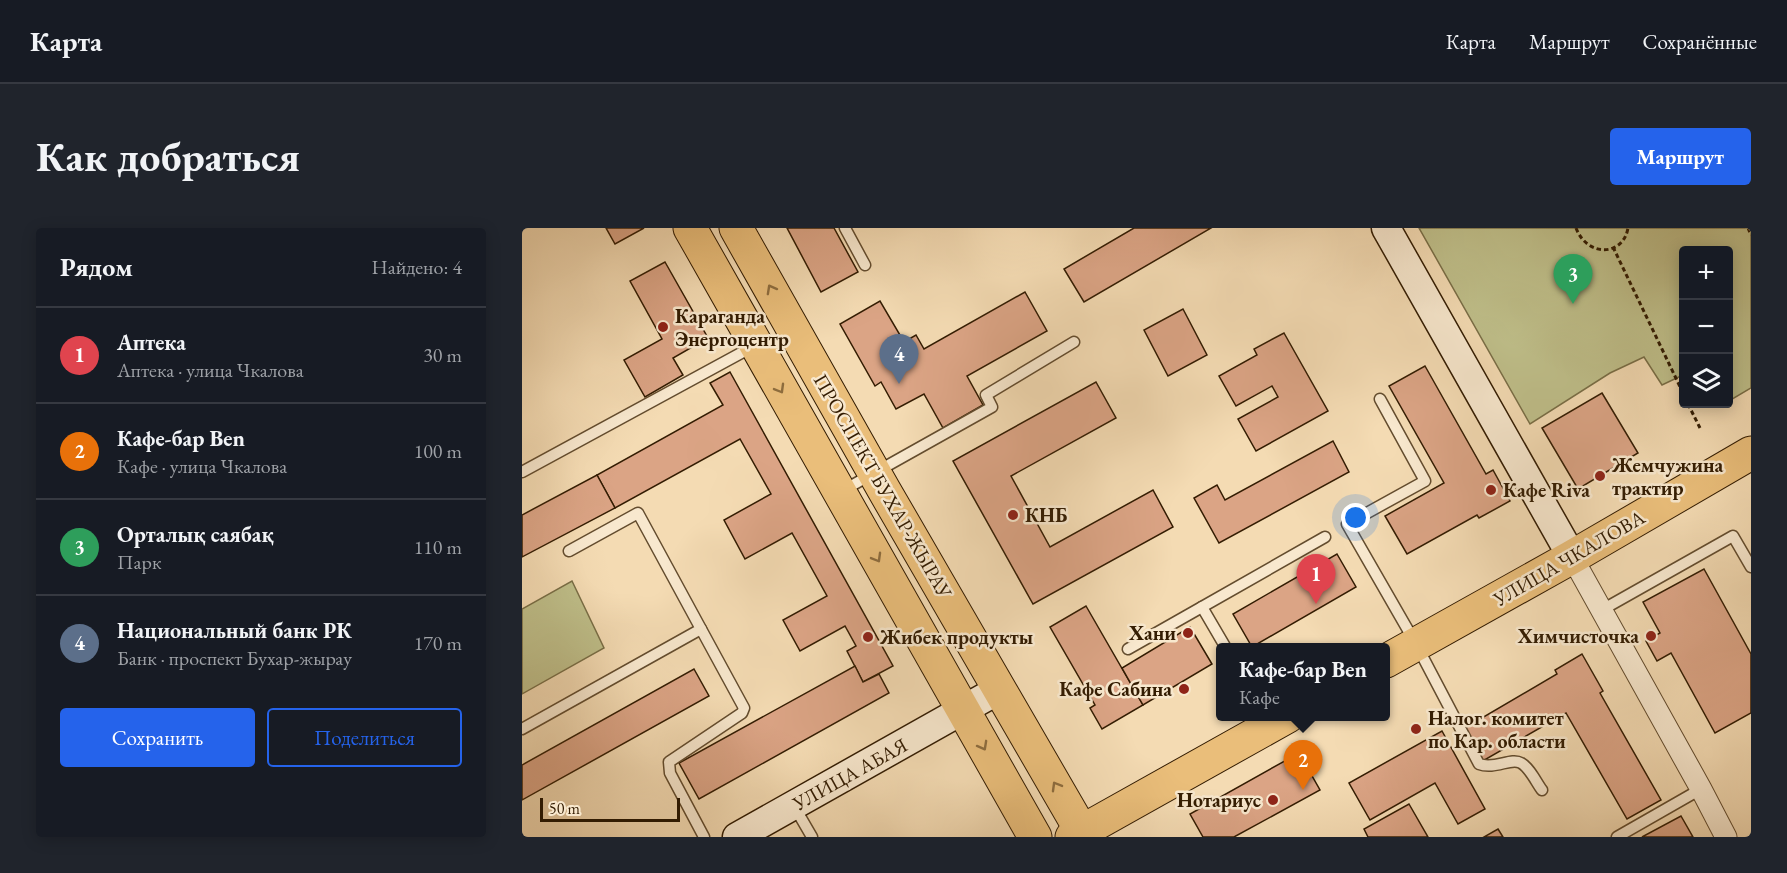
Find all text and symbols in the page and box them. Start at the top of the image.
text: Карта [30,23,102,59]
text: Карта [1446,28,1496,55]
text: Маршрут [1529,28,1610,55]
text: Сохранённые [1643,28,1757,55]
button: Маршрут [1610,128,1751,185]
text: Как добраться [36,129,300,184]
map controls [1679,246,1733,408]
button: + [1679,246,1733,300]
text: Рядом [60,250,133,284]
text: Найдено: 4 [371,254,462,280]
pin: 3 [1554,254,1592,304]
one-way arrow [767,285,778,295]
button: − [1679,300,1733,354]
place label: Караганда Энергоцентр [675,303,789,352]
marker: Караганда Энергоцентр [656,320,670,334]
text: Аптека [117,328,186,357]
pin: 4 [880,334,919,384]
text: 1 [74,342,85,368]
text: 30 m [423,342,462,368]
button: layers [1679,354,1733,408]
text: Аптека · улица Чкалова [117,357,304,383]
street label: ПРОСПЕКТ БУХАР-ЖЫРАУ [808,369,958,603]
one-way arrow [773,382,785,393]
text: Кафе-бар Ben [117,424,245,453]
text: 2 [74,438,85,464]
text: 100 m [414,438,462,464]
place label: Жемчужина трактир [1611,452,1724,501]
text: Кафе · улица Чкалова [117,453,287,479]
marker: Жемчужина трактир [1593,469,1607,483]
place label: Кафе Riva [1503,477,1590,503]
marker: Кафе Riva [1484,483,1498,497]
place label: КНБ [1025,502,1068,528]
your location [1341,503,1370,532]
street label: УЛИЦА ЧКАЛОВА [1488,504,1650,612]
marker: КНБ [1006,508,1020,522]
text: Орталық саябақ [117,520,274,549]
text: 3 [74,534,85,560]
text: 110 m [414,534,462,560]
text: Парк [117,549,161,575]
one-way arrow [870,552,881,562]
pin: 1 [1296,554,1336,604]
text: Национальный банк РК [117,616,352,645]
place label: Хани [1128,620,1176,646]
place label: Химчисточка [1517,623,1639,649]
place label: Жибек продукты [879,624,1033,650]
marker: Хани [1181,626,1195,640]
marker: Химчисточка [1644,629,1658,643]
text: 4 [74,630,85,656]
text: 170 m [414,630,462,656]
marker: Жибек продукты [861,630,875,644]
popup [1216,643,1390,721]
text: Банк · проспект Бухар-жырау [117,645,352,671]
text: Кафе-бар Ben [1239,655,1367,684]
place label: Кафе Сабина [1059,676,1172,702]
marker: Кафе Сабина [1177,682,1191,696]
text: Кафе [1239,684,1280,710]
place label: Налог. комитет по Кар. области [1428,705,1566,754]
button: Сохранить [60,708,255,767]
button: Поделиться [267,708,462,767]
marker: Налог. комитет по Кар. области [1409,722,1423,736]
street label: УЛИЦА АБАЯ [787,732,912,817]
one-way arrow [976,740,987,750]
pin: 2 [1284,740,1322,790]
one-way arrow [1052,782,1063,792]
place label: Нотариус [1177,787,1261,813]
marker: Нотариус [1266,793,1280,807]
scale bar [540,795,680,822]
text: 50 m [549,798,580,819]

